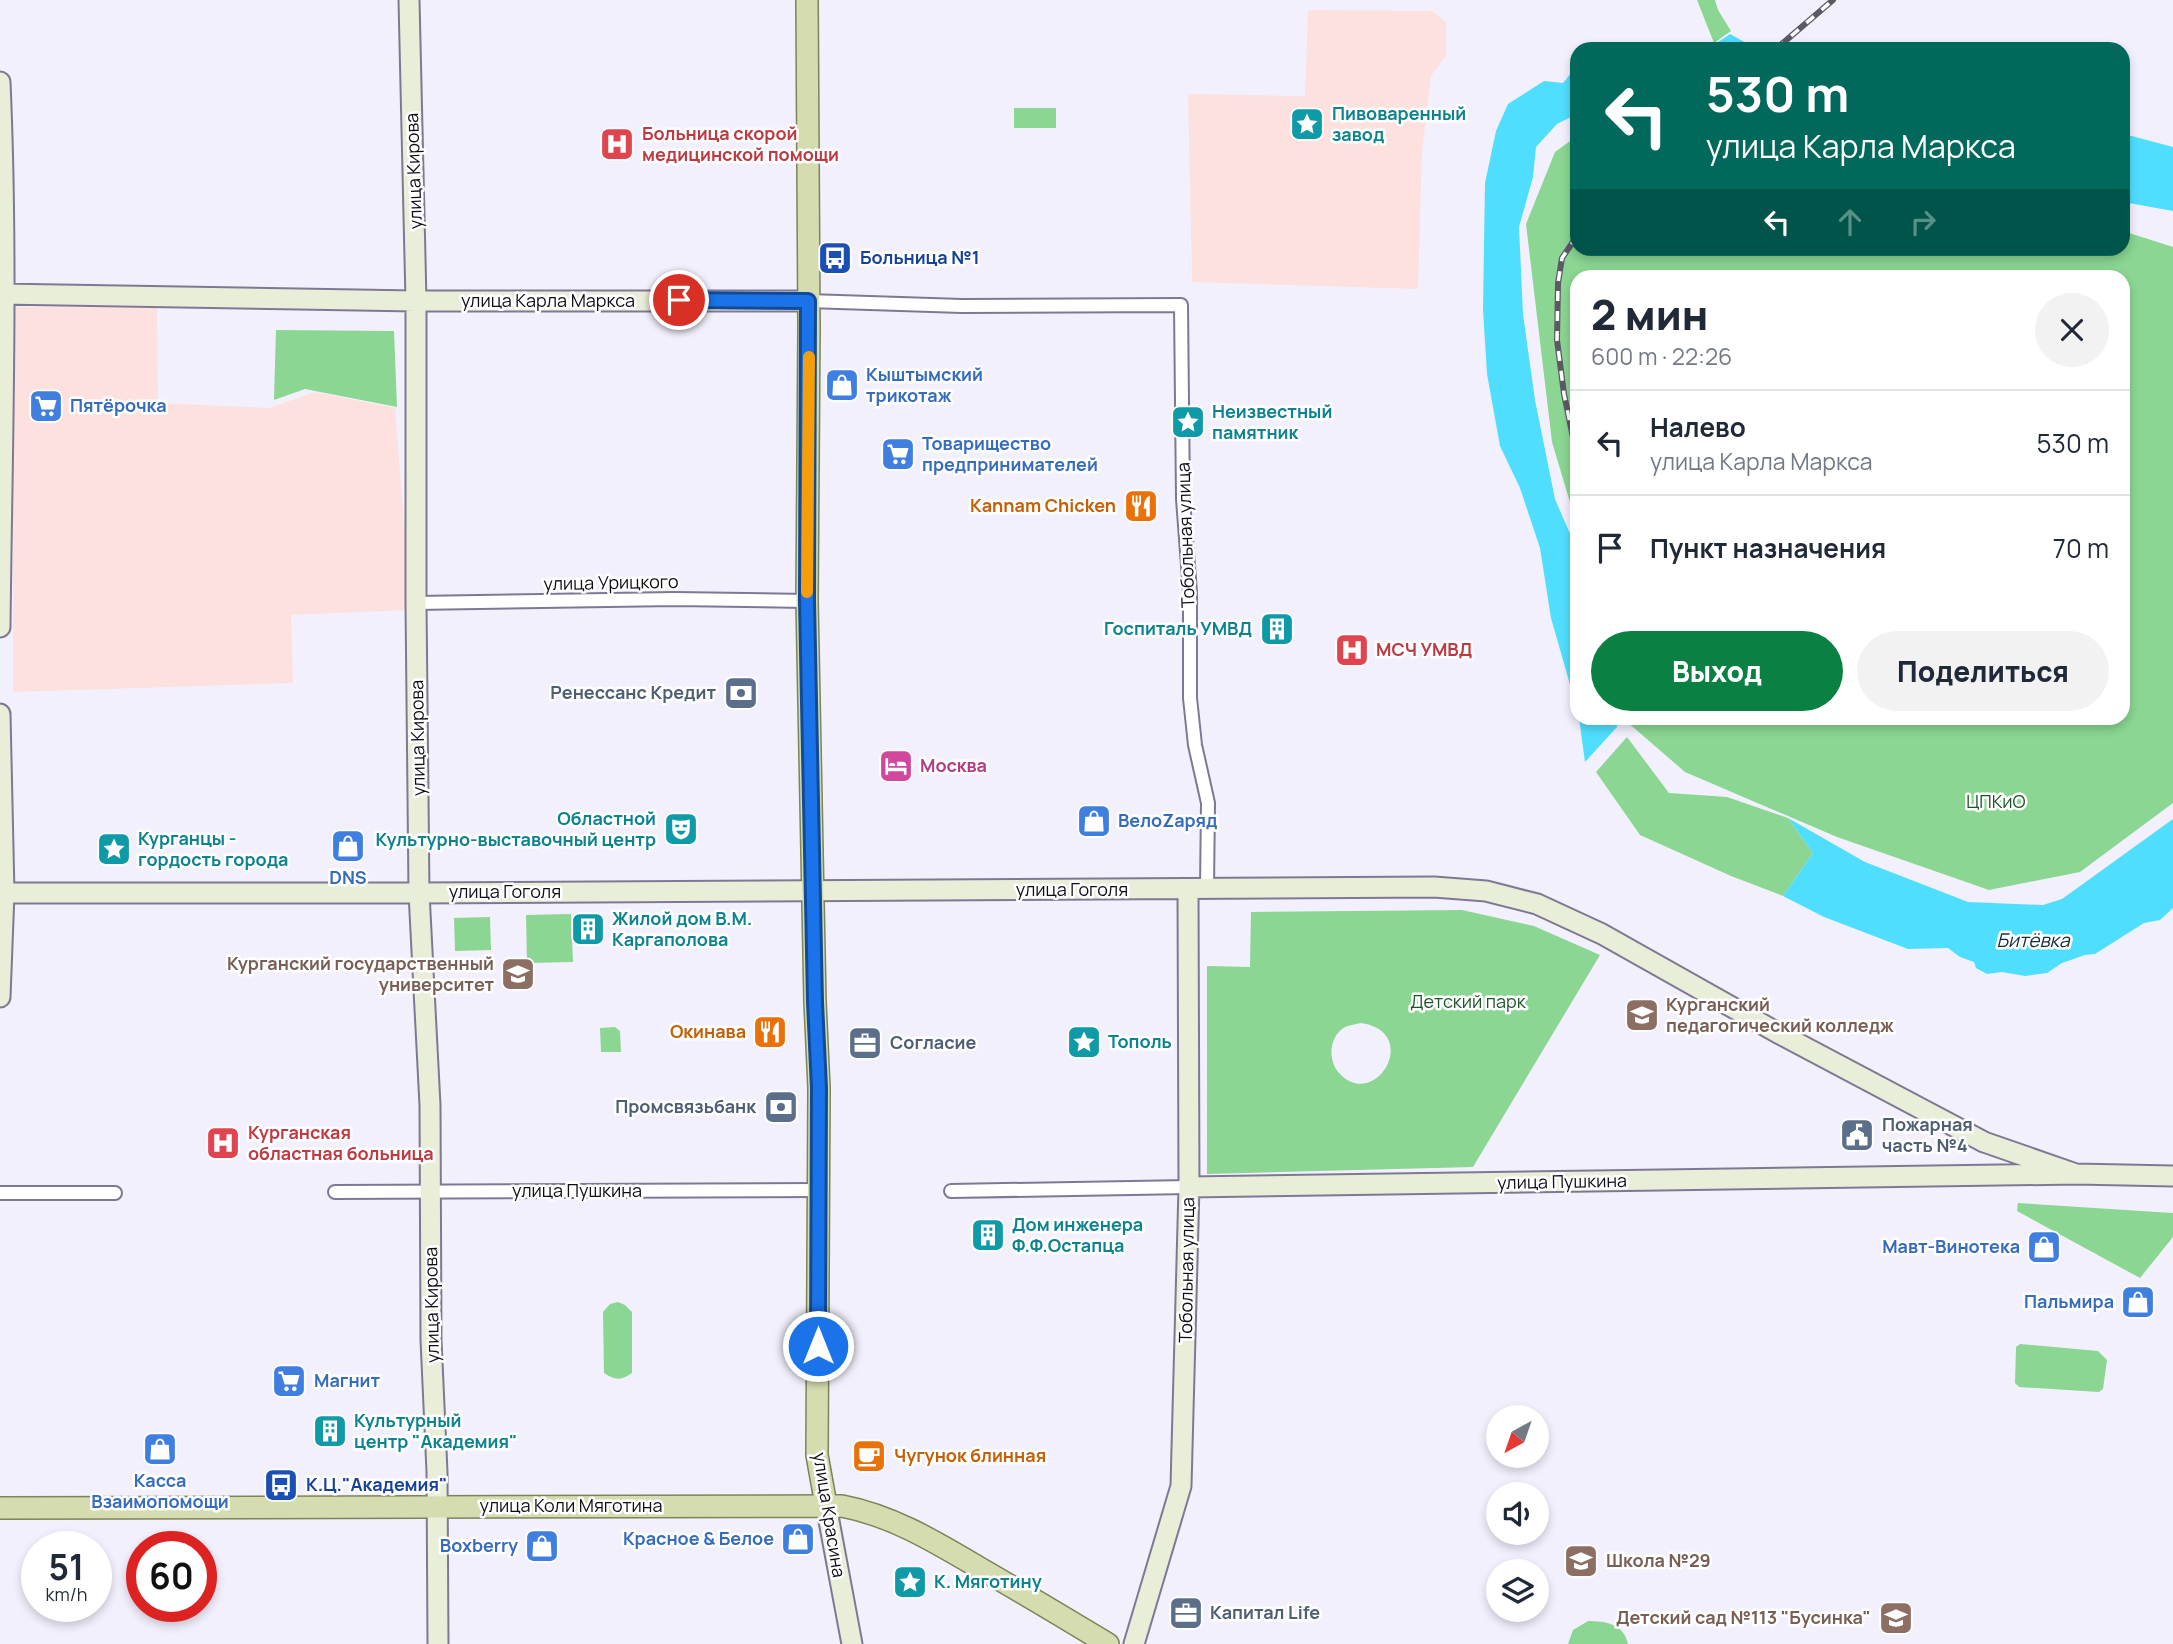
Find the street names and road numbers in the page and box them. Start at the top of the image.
street label: улица Кирова [399,112,427,230]
street label: улица Карла Маркса [461,288,635,312]
street label: Тобольная улица [1170,462,1200,608]
street label: улица Урицкого [543,569,679,595]
street label: улица Кирова [404,680,430,796]
street label: улица Гоголя [1016,877,1128,901]
street label: улица Гоголя [449,879,561,903]
street label: улица Пушкина [1497,1168,1627,1194]
street label: улица Пушкина [512,1178,642,1202]
street label: Тобольная улица [1173,1197,1199,1343]
street label: улица Кирова [418,1247,444,1363]
street label: улица Красина [808,1450,852,1579]
street label: улица Коли Мяготина [480,1493,662,1517]

